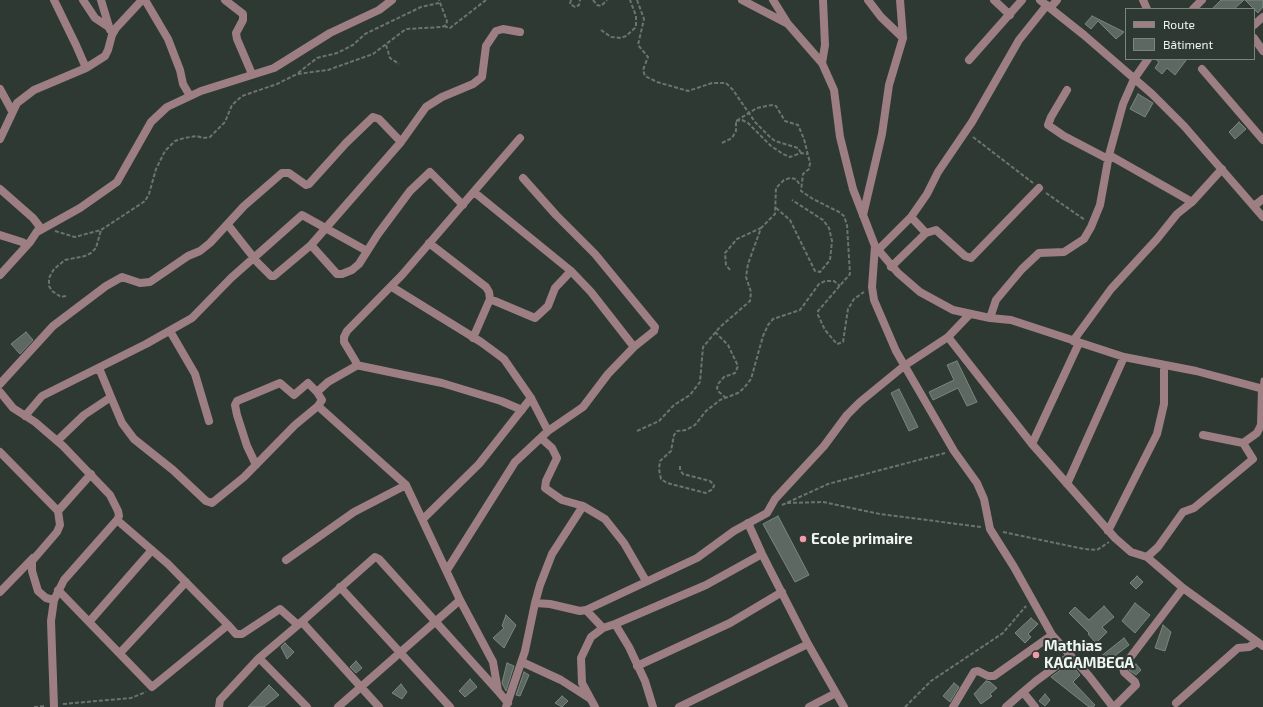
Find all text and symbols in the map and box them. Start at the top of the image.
legend [1125,8,1255,60]
text: Route [1163,17,1195,31]
text: Bâtiment [1163,37,1213,51]
place label: Ecole primaire [811,530,913,548]
marker: Ecole primaire [798,534,808,544]
place label: Mathias KAGAMBEGA [1044,637,1134,672]
marker: Mathias KAGAMBEGA [1031,650,1041,660]

